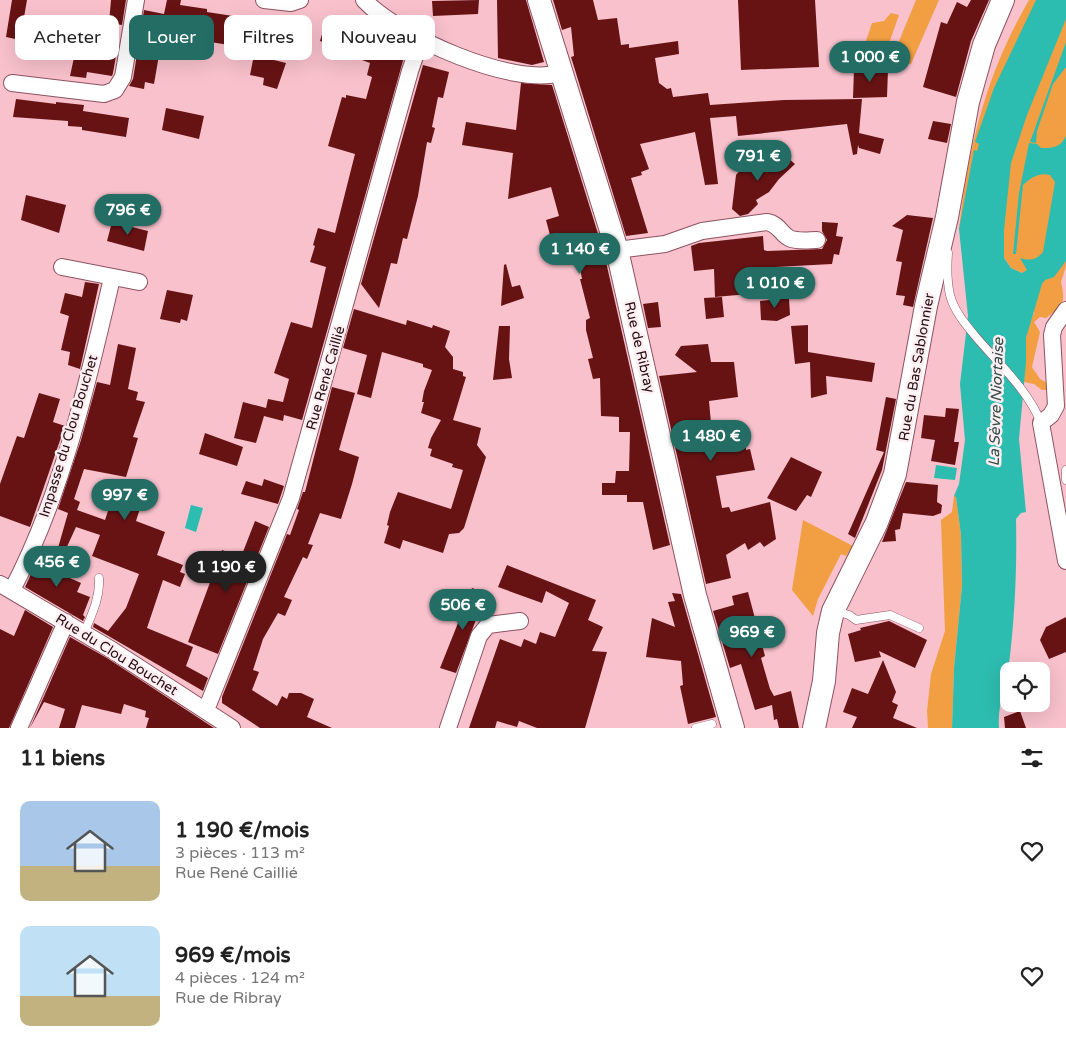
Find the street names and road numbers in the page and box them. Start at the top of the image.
street label: Rue du Bas Sablonnier [895,291,938,442]
street label: Rue de Ribray [621,300,658,395]
street label: Rue René Caillié [302,324,348,432]
street label: Impasse du Clou Bouchet [36,352,102,520]
street label: Rue du Clou Bouchet [52,610,182,699]

